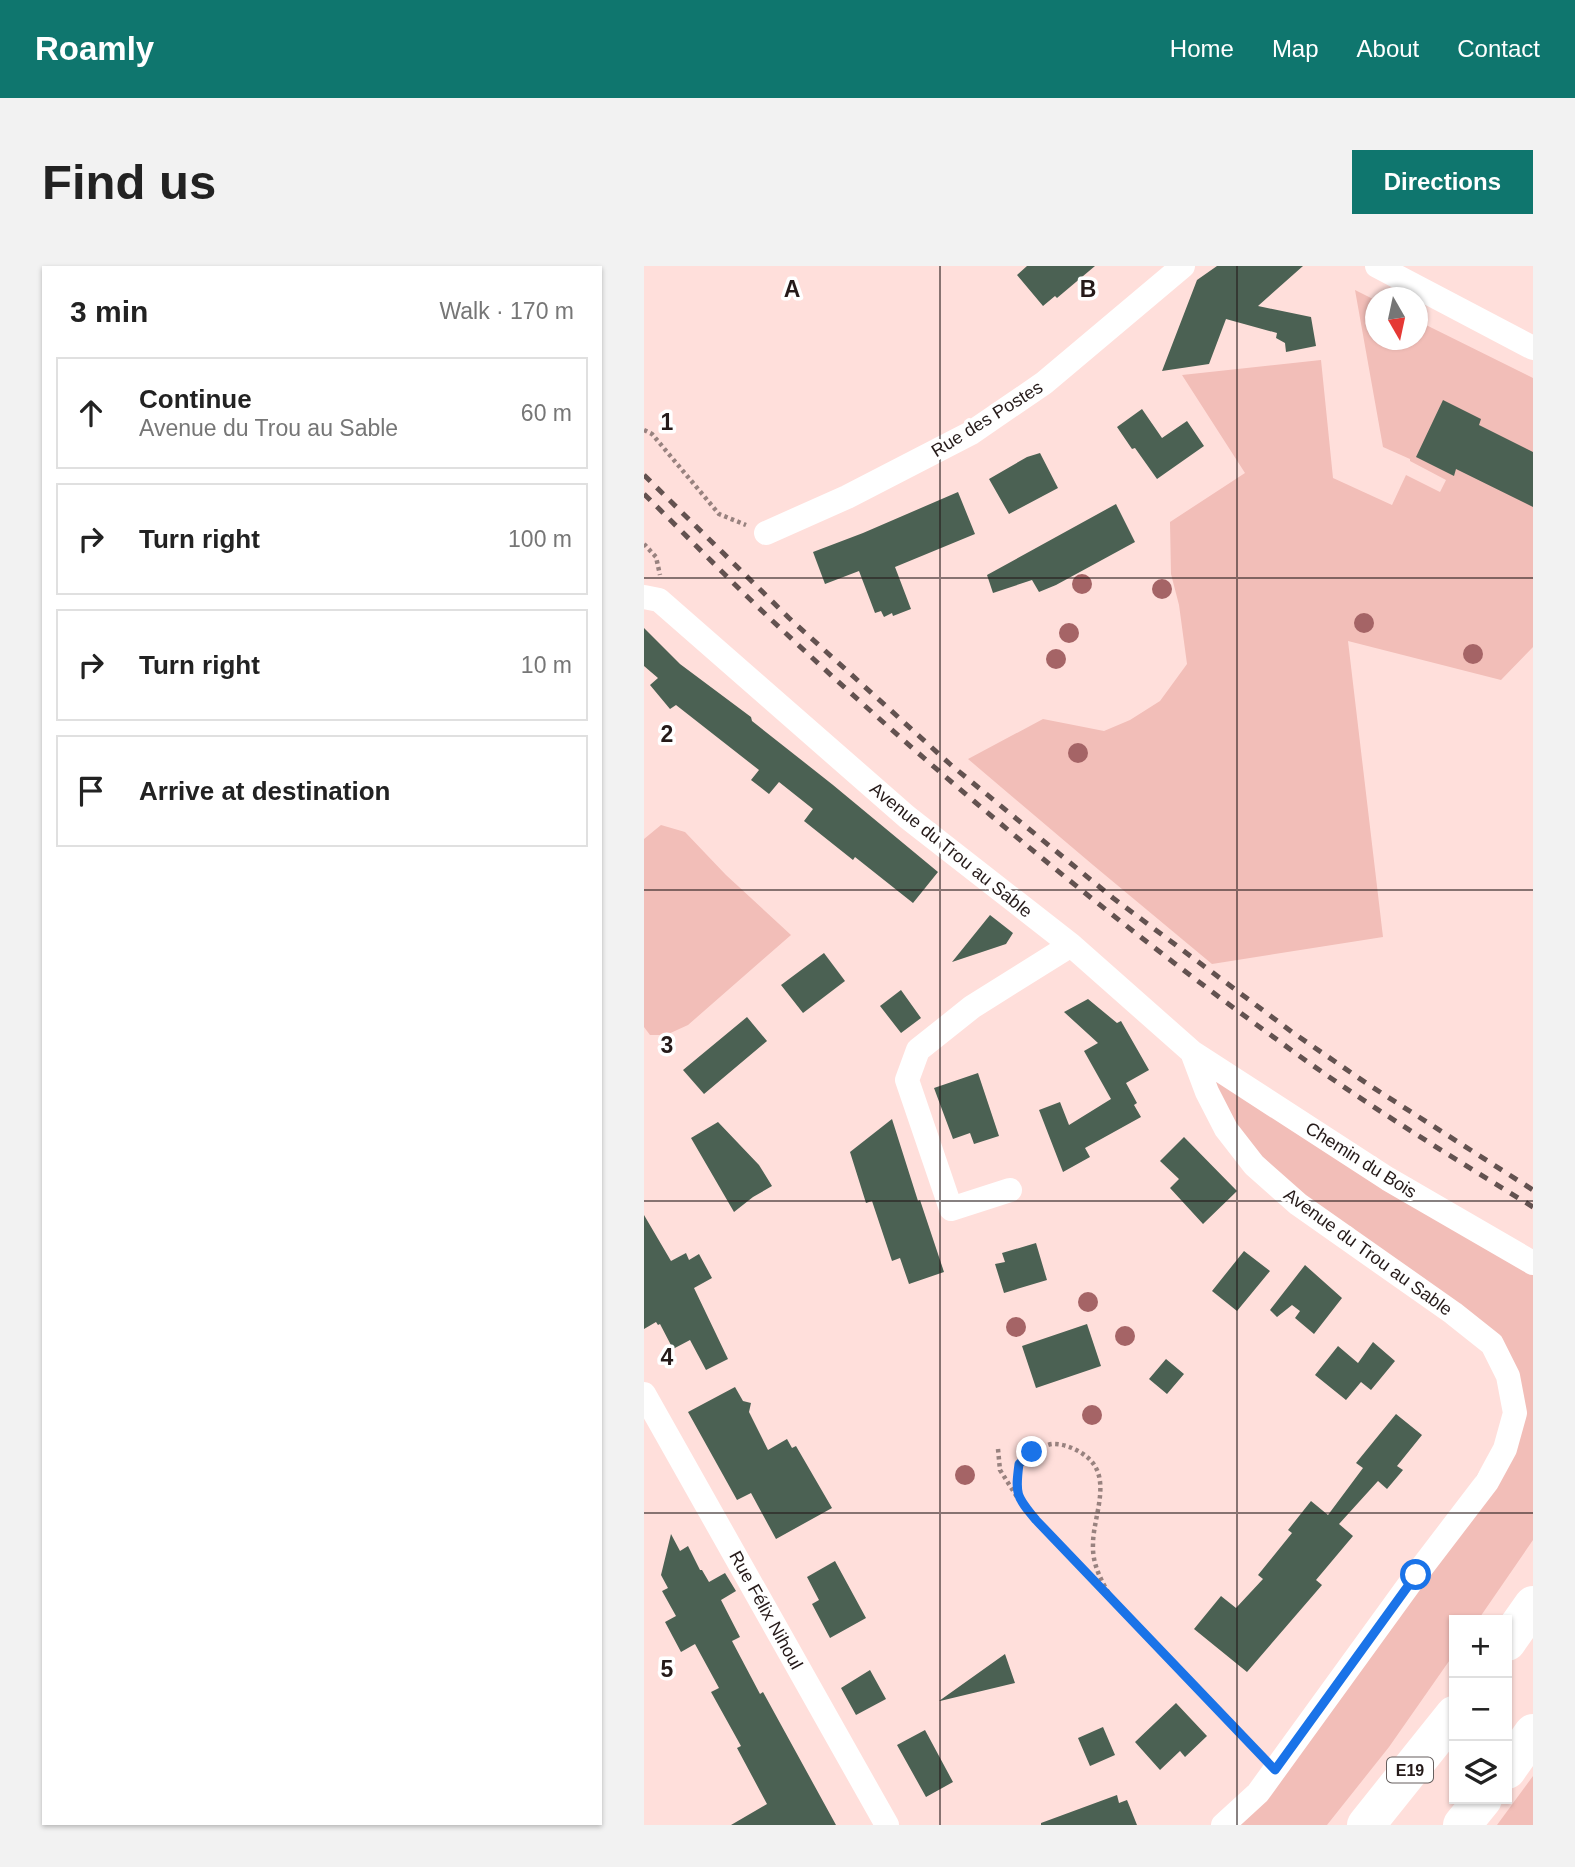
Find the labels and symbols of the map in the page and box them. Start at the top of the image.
text: A [784,276,800,302]
text: B [1080,276,1096,302]
north arrow [1365,287,1428,350]
street label: Rue des Postes [928,377,1046,461]
text: 1 [661,409,674,435]
text: 2 [661,721,673,747]
street label: Avenue du Trou au Sable [866,778,1036,922]
text: 3 [661,1032,673,1058]
street label: Chemin du Bois [1302,1118,1420,1202]
street label: Avenue du Trou au Sable [1280,1184,1456,1320]
text: 4 [661,1344,674,1370]
route end [1016,1436,1047,1467]
street label: Rue Félix Nihoul [725,1547,807,1673]
route start [1400,1559,1431,1590]
text: 5 [661,1656,674,1682]
road number: E19 [1387,1758,1433,1782]

